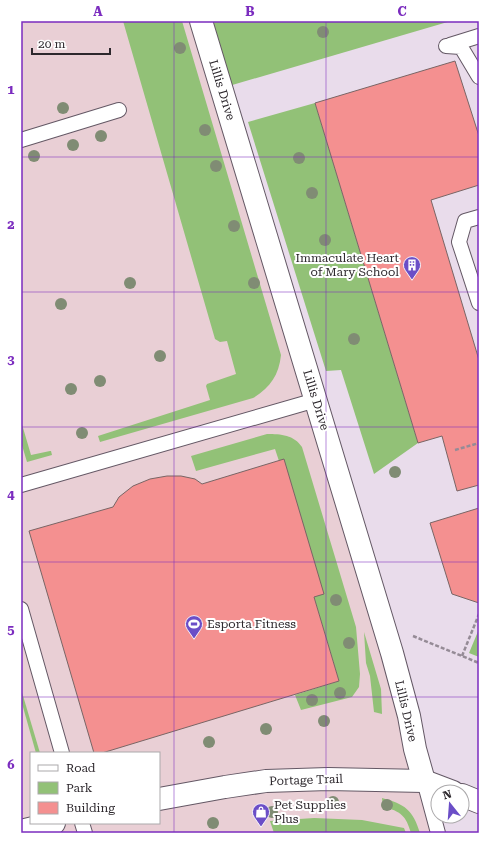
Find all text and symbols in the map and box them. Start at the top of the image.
text: A [93,4,103,19]
text: B [245,4,255,19]
text: C [397,4,407,19]
scale bar [32,30,110,56]
text: 20 m [38,37,65,51]
street label: Lillis Drive [206,58,238,122]
text: 1 [7,82,15,97]
text: 2 [7,217,15,232]
place label: Immaculate Heart of Mary School [295,251,400,279]
building icon: Immaculate Heart of Mary School [402,255,422,280]
text: 3 [7,352,15,367]
street label: Lillis Drive [300,368,332,432]
text: 4 [7,487,15,502]
sports icon: Esporta Fitness [184,614,204,639]
place label: Esporta Fitness [207,617,296,631]
text: 5 [7,622,15,637]
street label: Lillis Drive [392,679,420,743]
legend [30,752,160,824]
text: 6 [7,757,15,772]
text: Road [66,761,96,775]
street label: Portage Trail [269,772,343,788]
text: Park [66,781,93,795]
north arrow [430,784,470,824]
text: N [441,787,454,802]
place label: Pet Supplies Plus [274,798,346,826]
text: Building [66,801,115,815]
shop icon: Pet Supplies Plus [251,802,271,827]

